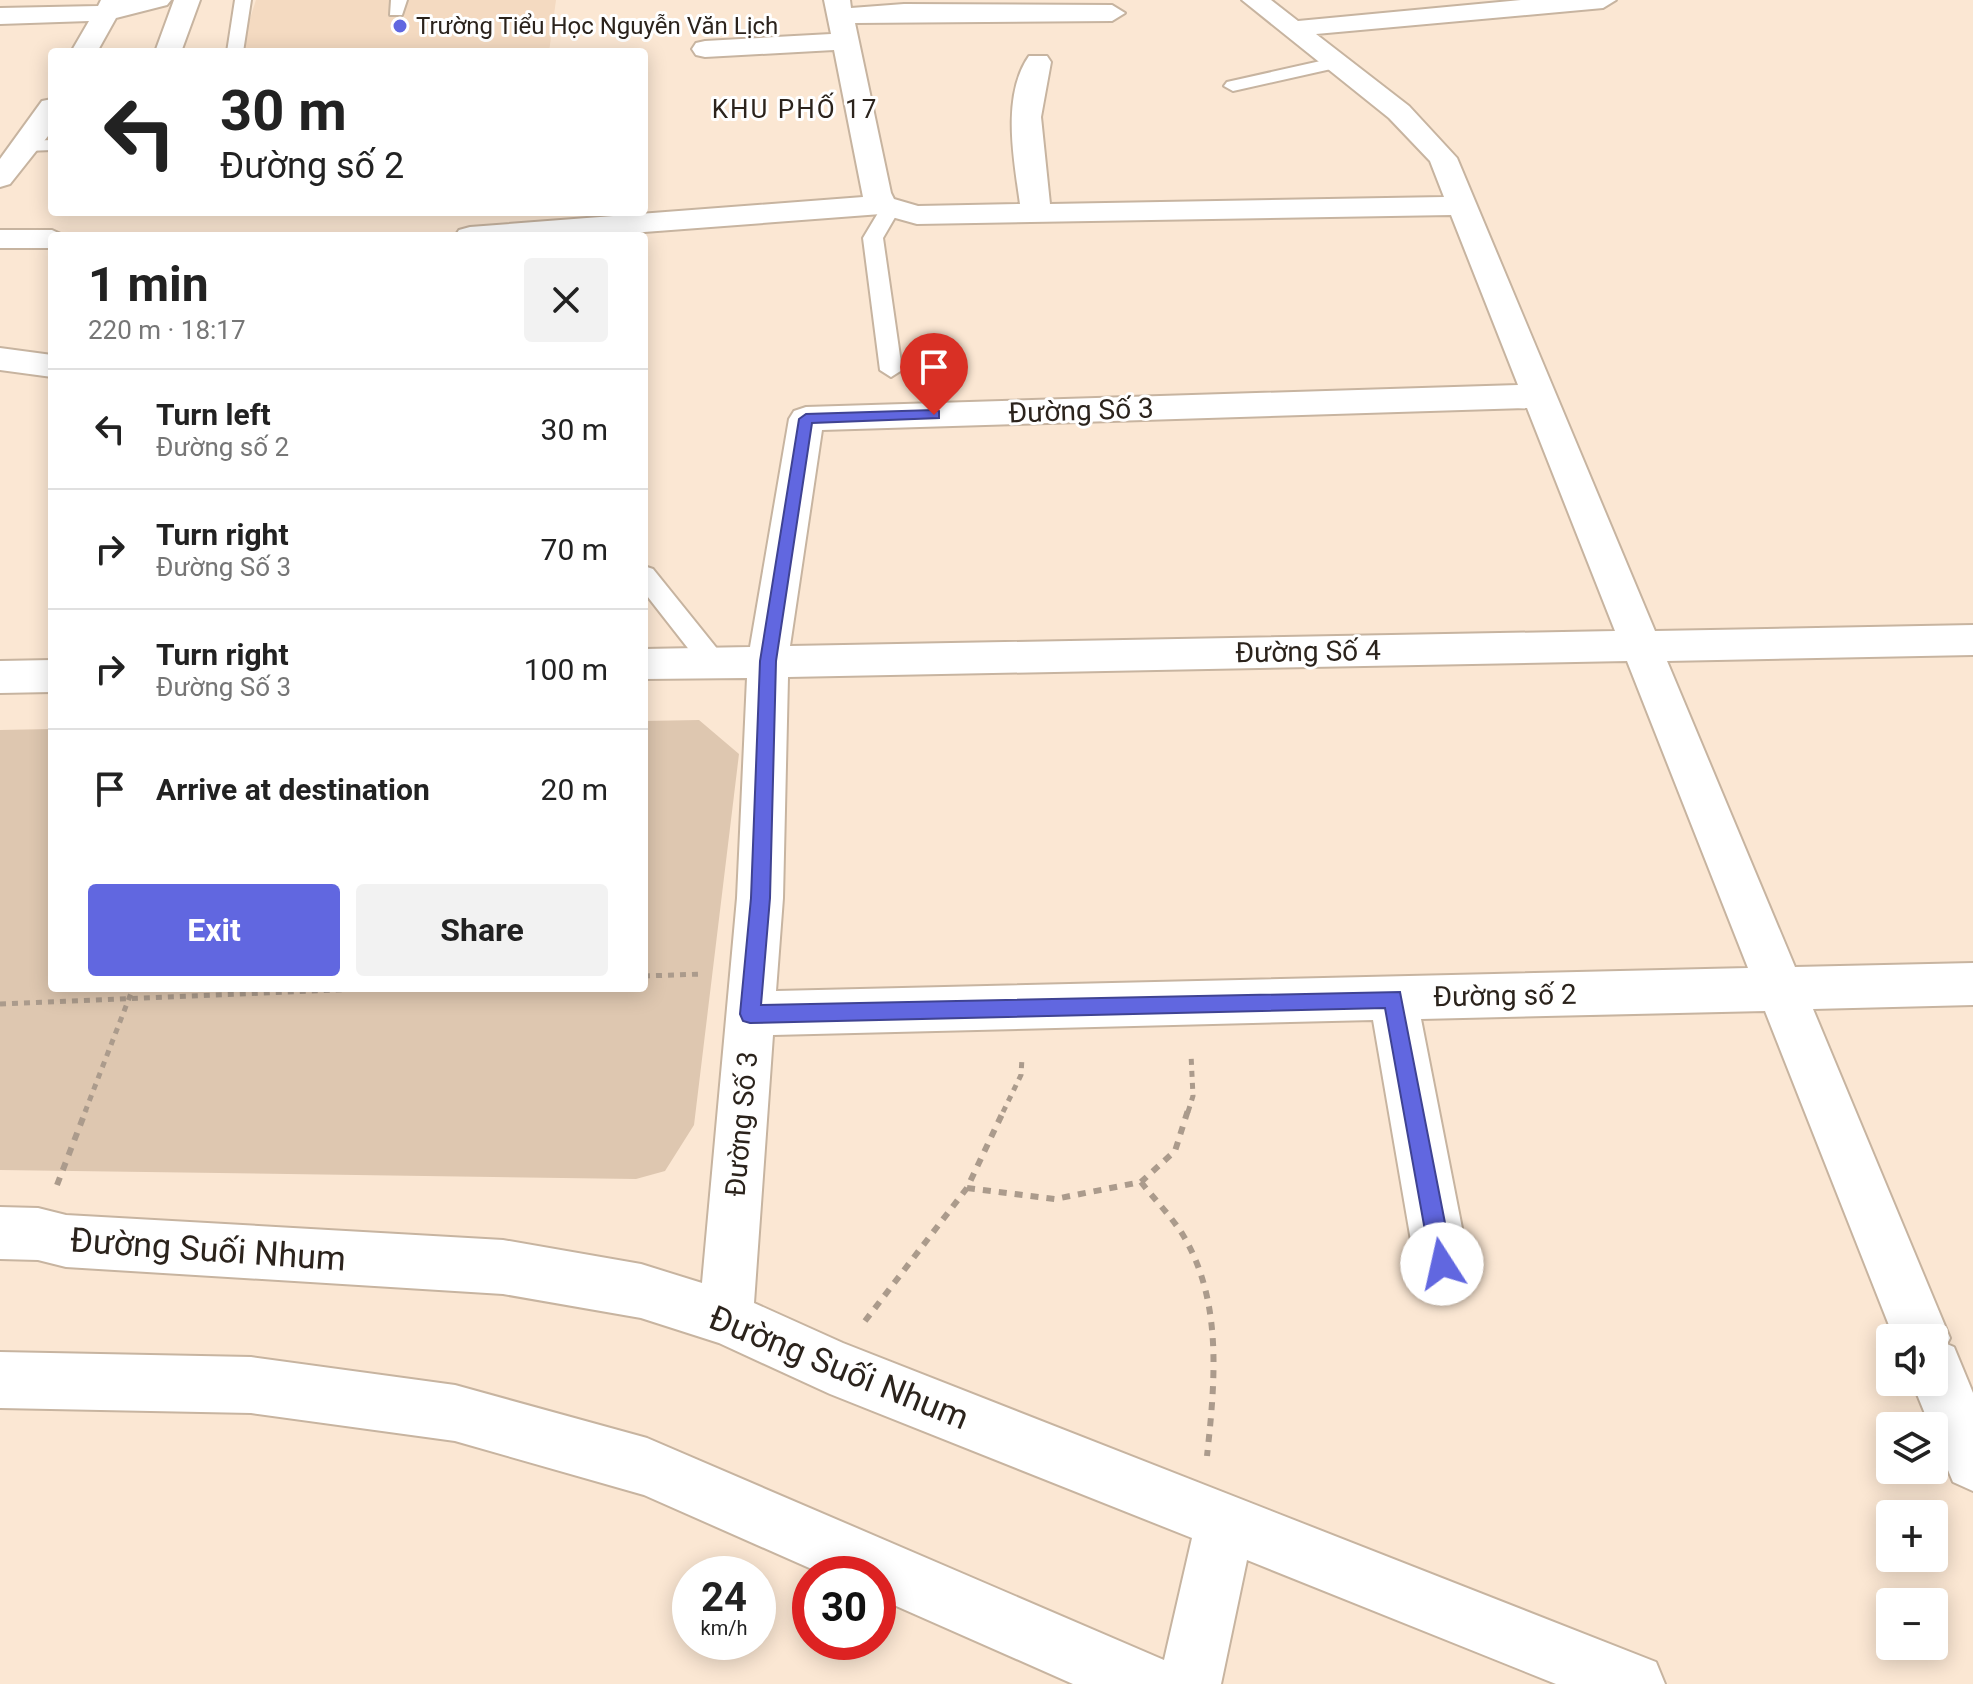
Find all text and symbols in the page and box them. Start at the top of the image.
place label: Trường Tiểu Học Nguyễn Văn Lịch [416,12,778,40]
marker: Trường Tiểu Học Nguyễn Văn Lịch [391,17,409,35]
text: 30 m [220,78,347,144]
icon: left [88,80,192,184]
district label: KHU PHỐ 17 [712,92,878,124]
text: Đường số 2 [220,145,404,187]
text: 1 min [88,256,209,313]
button: close [524,258,608,342]
text: 220 m · 18:17 [88,315,246,345]
pin [900,333,968,415]
icon: arrive [912,345,956,389]
street label: Đường Số 3 [1008,391,1154,430]
text: Turn left [156,397,271,432]
icon: left [88,407,132,451]
text: 30 m [541,412,608,447]
text: Đường số 2 [156,432,289,462]
text: Turn right [156,517,289,552]
icon: right [88,527,132,571]
text: 70 m [541,532,608,567]
text: Đường Số 3 [156,552,291,582]
street label: Đường Số 4 [1235,634,1381,669]
text: Turn right [156,637,289,672]
icon: right [88,647,132,691]
text: 100 m [524,652,608,687]
text: Đường Số 3 [156,672,291,702]
icon: arrive [88,767,132,811]
text: Arrive at destination [156,772,430,807]
text: 20 m [541,772,608,807]
button: Exit [88,884,340,976]
button: Share [356,884,608,976]
street label: Đường số 2 [1433,978,1577,1013]
street label: Đường Số 3 [719,1050,764,1198]
street label: Đường Suối Nhum [69,1219,347,1279]
position arrow [1400,1222,1484,1306]
street label: Đường Suối Nhum [703,1297,975,1437]
map controls [1876,1324,1948,1660]
button: sound [1876,1324,1948,1396]
button: layers [1876,1412,1948,1484]
button: + [1876,1500,1948,1572]
speed limit sign: 30 [792,1556,896,1660]
text: 24 [701,1574,747,1621]
button: − [1876,1588,1948,1660]
text: km/h [701,1616,747,1640]

